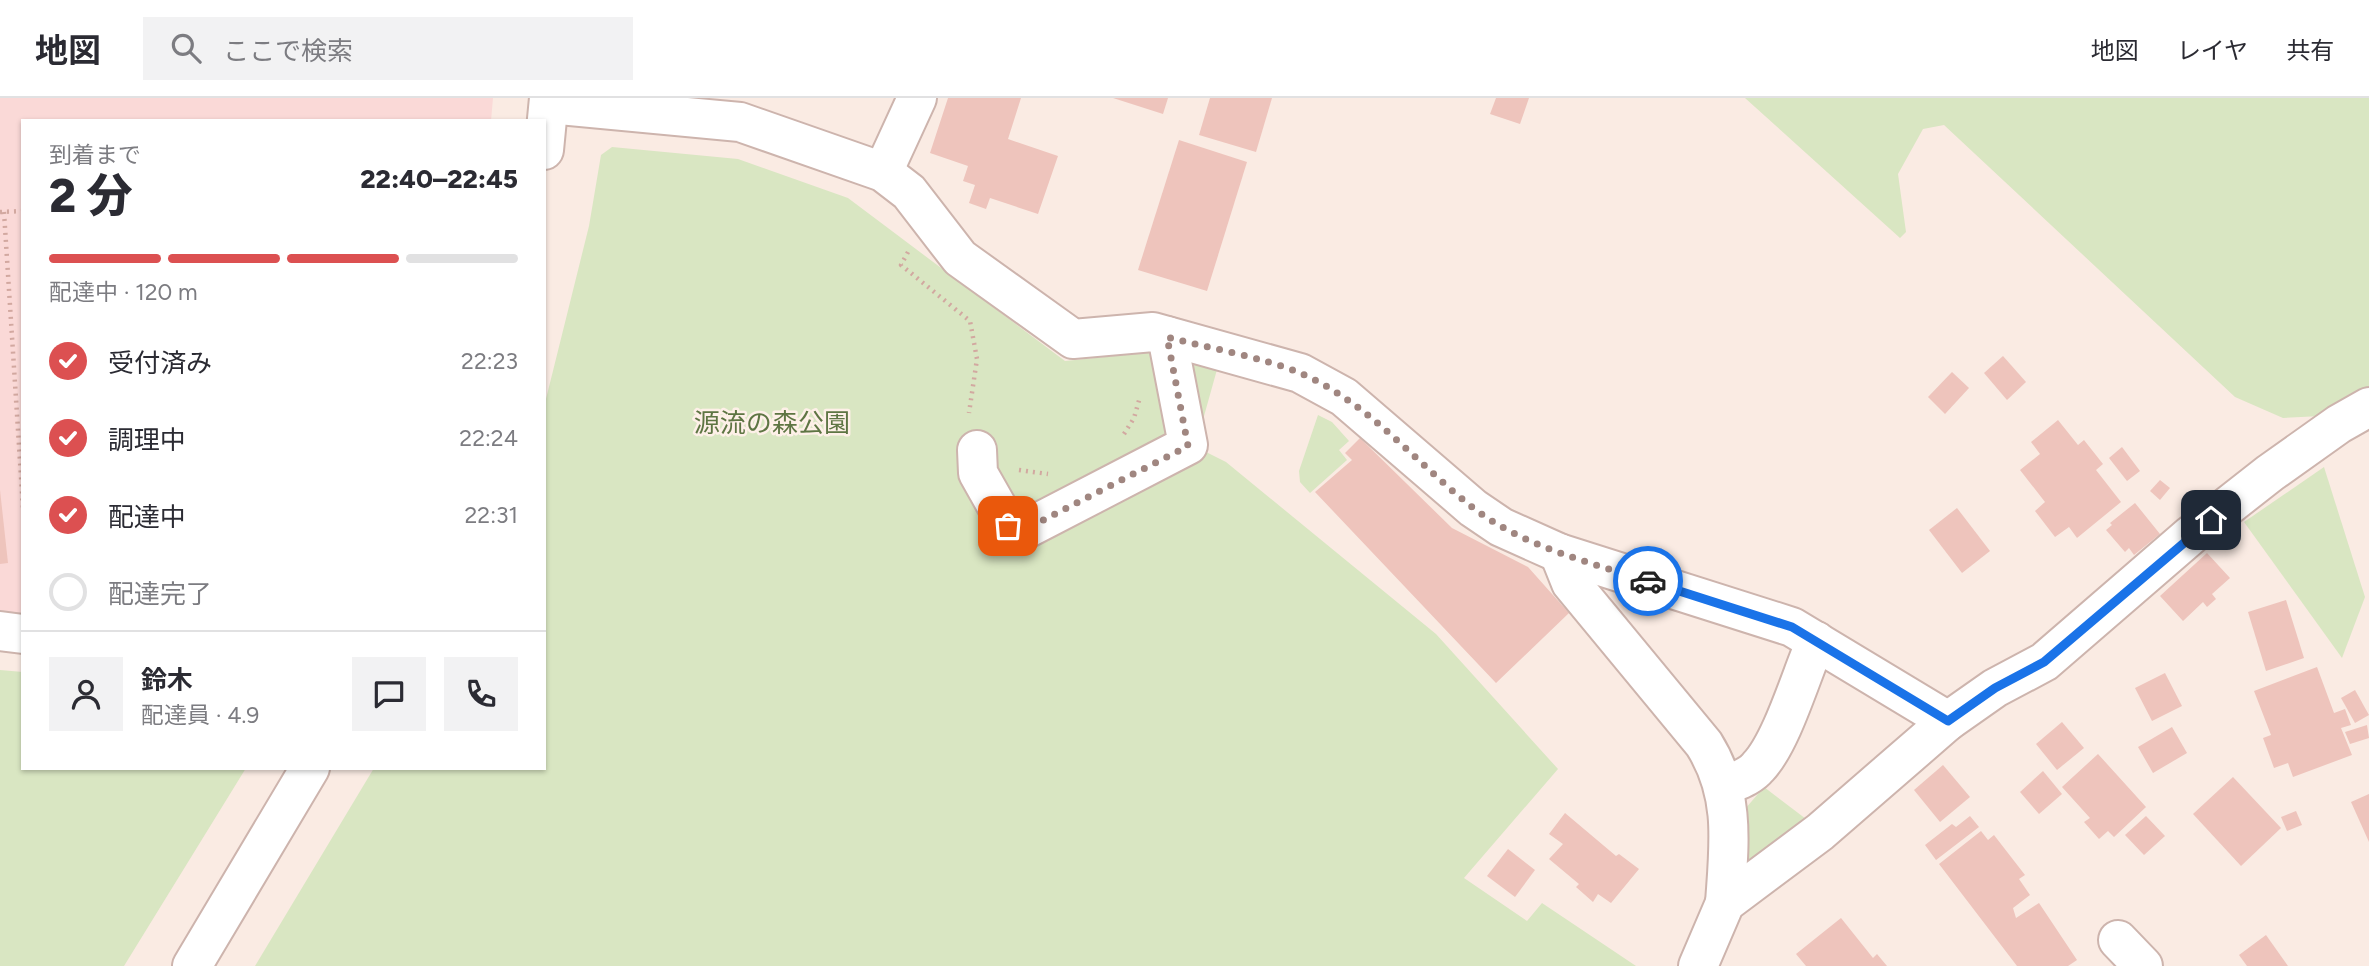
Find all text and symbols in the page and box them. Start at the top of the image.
search box [143,17,633,80]
icon: search [167,29,205,67]
text: 地図 [35,31,101,70]
text: ここで検索 [223,35,353,67]
text: 地図 [2091,36,2139,65]
text: レイヤ [2177,36,2248,65]
text: 共有 [2286,36,2334,65]
text: 到着まで [49,141,141,169]
text: 22:40–22:45 [360,163,518,195]
text: 2 分 [49,168,133,224]
text: 配達中 · 120 m [49,278,198,306]
icon: check [49,342,87,380]
text: 受付済み [108,347,212,379]
text: 22:23 [461,347,518,375]
park label: 源流の森公園 [694,407,850,439]
icon: check [49,419,87,457]
text: 調理中 [108,424,186,456]
text: 22:24 [459,424,518,452]
pin [2181,490,2241,550]
icon: check [49,496,87,534]
pin [978,496,1038,556]
text: 配達中 [108,501,186,533]
text: 22:31 [464,501,518,529]
icon: home [2192,501,2230,539]
icon: bag [989,507,1027,545]
courier [1613,546,1683,616]
icon: car [1629,562,1667,600]
text: 配達完了 [108,578,212,610]
button: person [49,657,123,731]
button: chat [352,657,426,731]
button: phone [444,657,518,731]
text: 鈴木 [141,664,193,696]
text: 配達員 · 4.9 [141,701,259,729]

